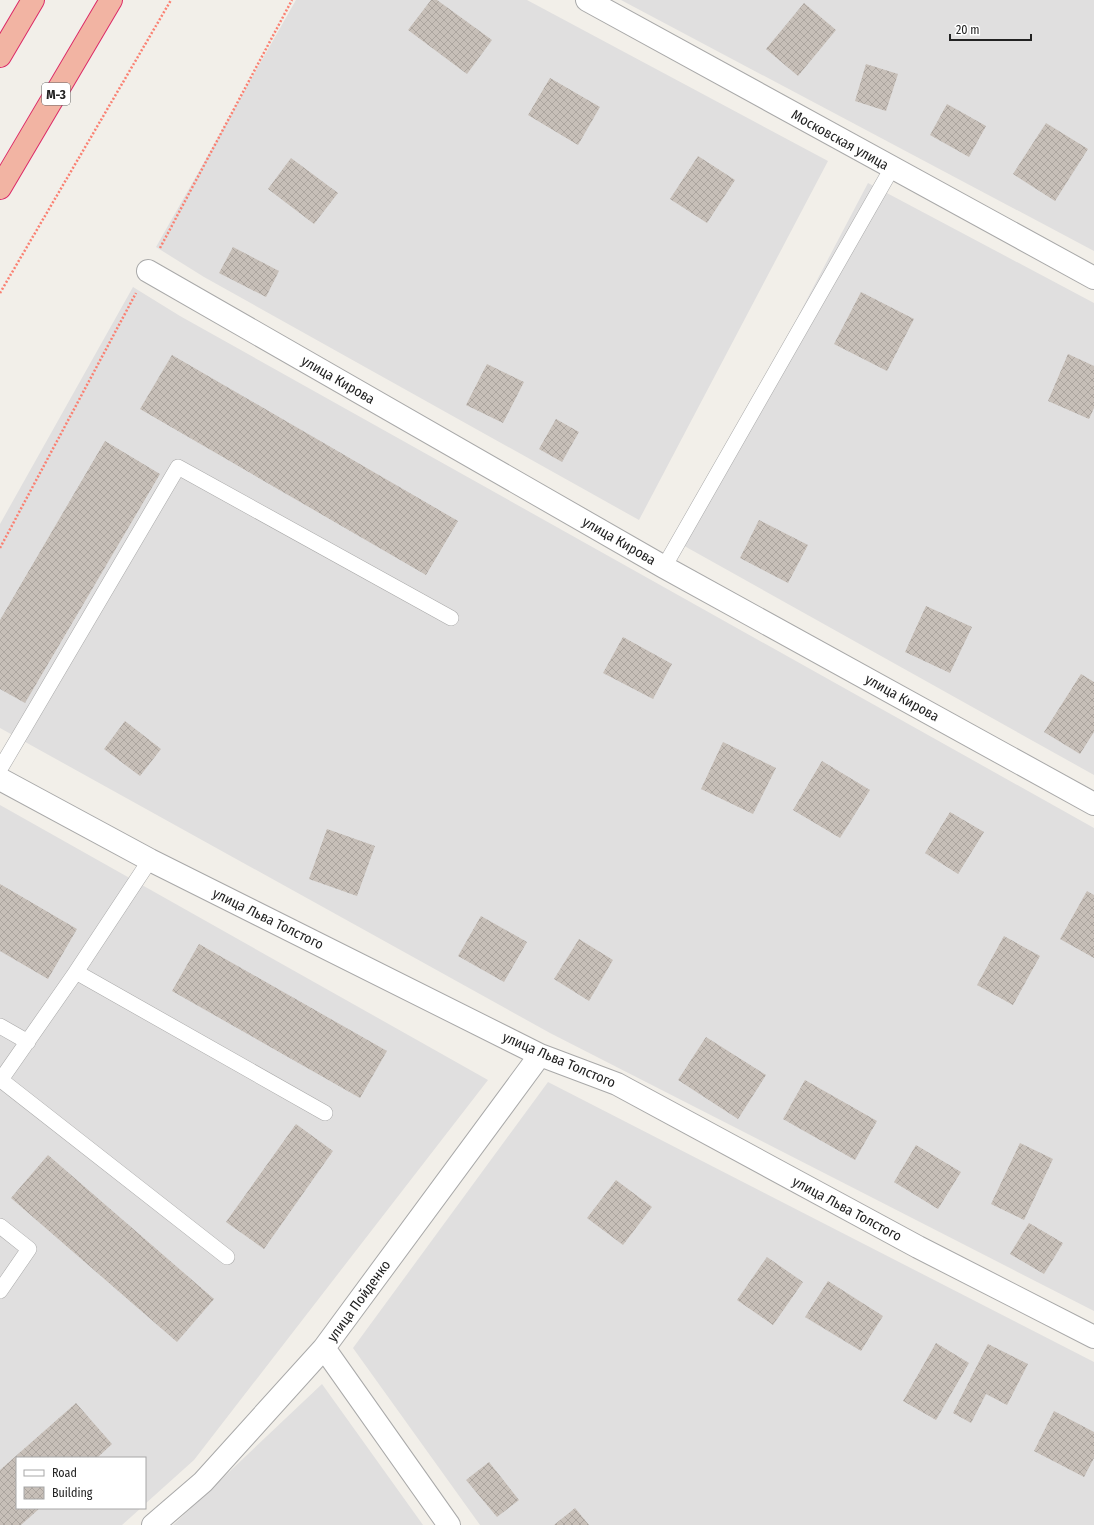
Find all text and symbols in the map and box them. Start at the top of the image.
scale bar [950,16,1031,42]
text: 20 m [956,23,980,37]
road number: М-3 [42,83,70,105]
street label: Московская улица [788,106,892,174]
street label: улица Кирова [298,352,378,408]
street label: улица Кирова [579,513,659,569]
street label: улица Кирова [862,671,942,725]
street label: улица Льва Толстого [210,885,326,953]
street label: улица Льва Толстого [500,1028,618,1092]
street label: улица Льва Толстого [789,1173,905,1245]
street label: улица Пойденко [324,1257,394,1345]
legend [16,1457,146,1509]
text: Road [52,1466,77,1480]
text: Building [52,1486,93,1500]

